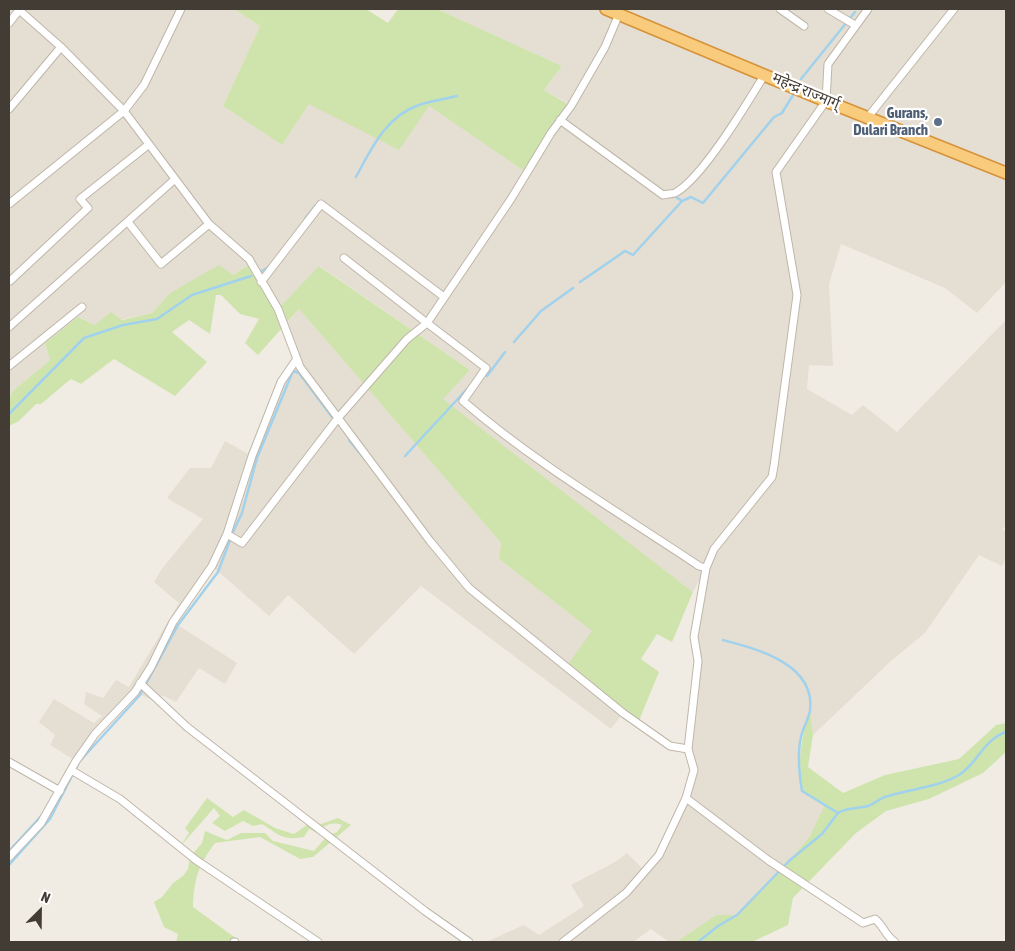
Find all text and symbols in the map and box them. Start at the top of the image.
street label: महेन्द्र राज्मार्ग् [770,69,842,113]
place label: Gurans, Dulari Branch [853,104,928,139]
marker: Gurans, Dulari Branch [932,116,944,128]
north arrow [15,886,65,936]
text: N [39,888,53,906]

